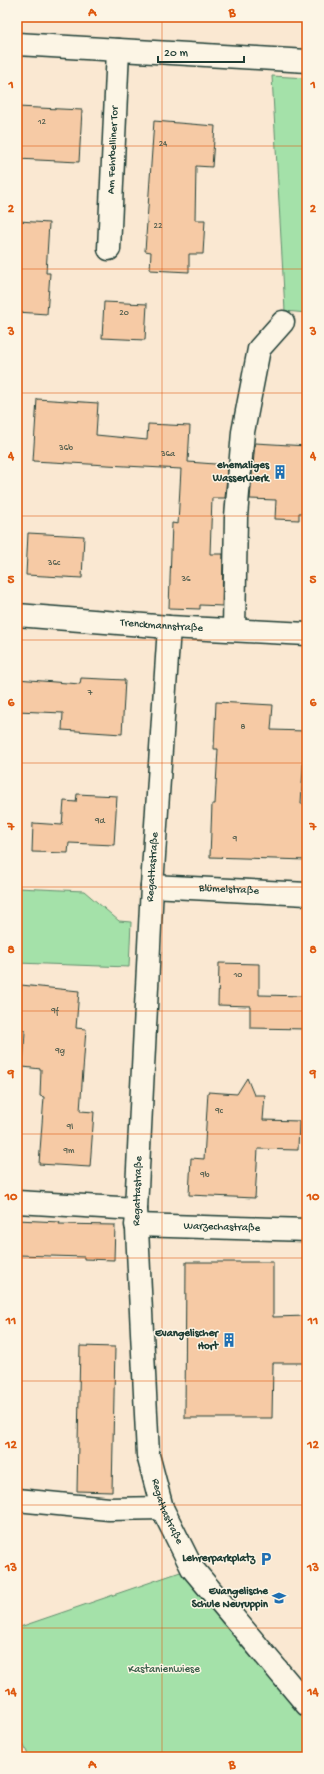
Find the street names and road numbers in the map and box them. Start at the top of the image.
street label: Am Fehrbelliner Tor [105,105,122,194]
street label: Trenckmannstraße [119,617,204,635]
street label: Regattastraße [145,831,161,902]
street label: Blümelstraße [198,882,260,898]
street label: Regattastraße [131,1156,145,1226]
street label: Warzechastraße [183,1220,261,1235]
street label: Regattastraße [149,1477,185,1547]

